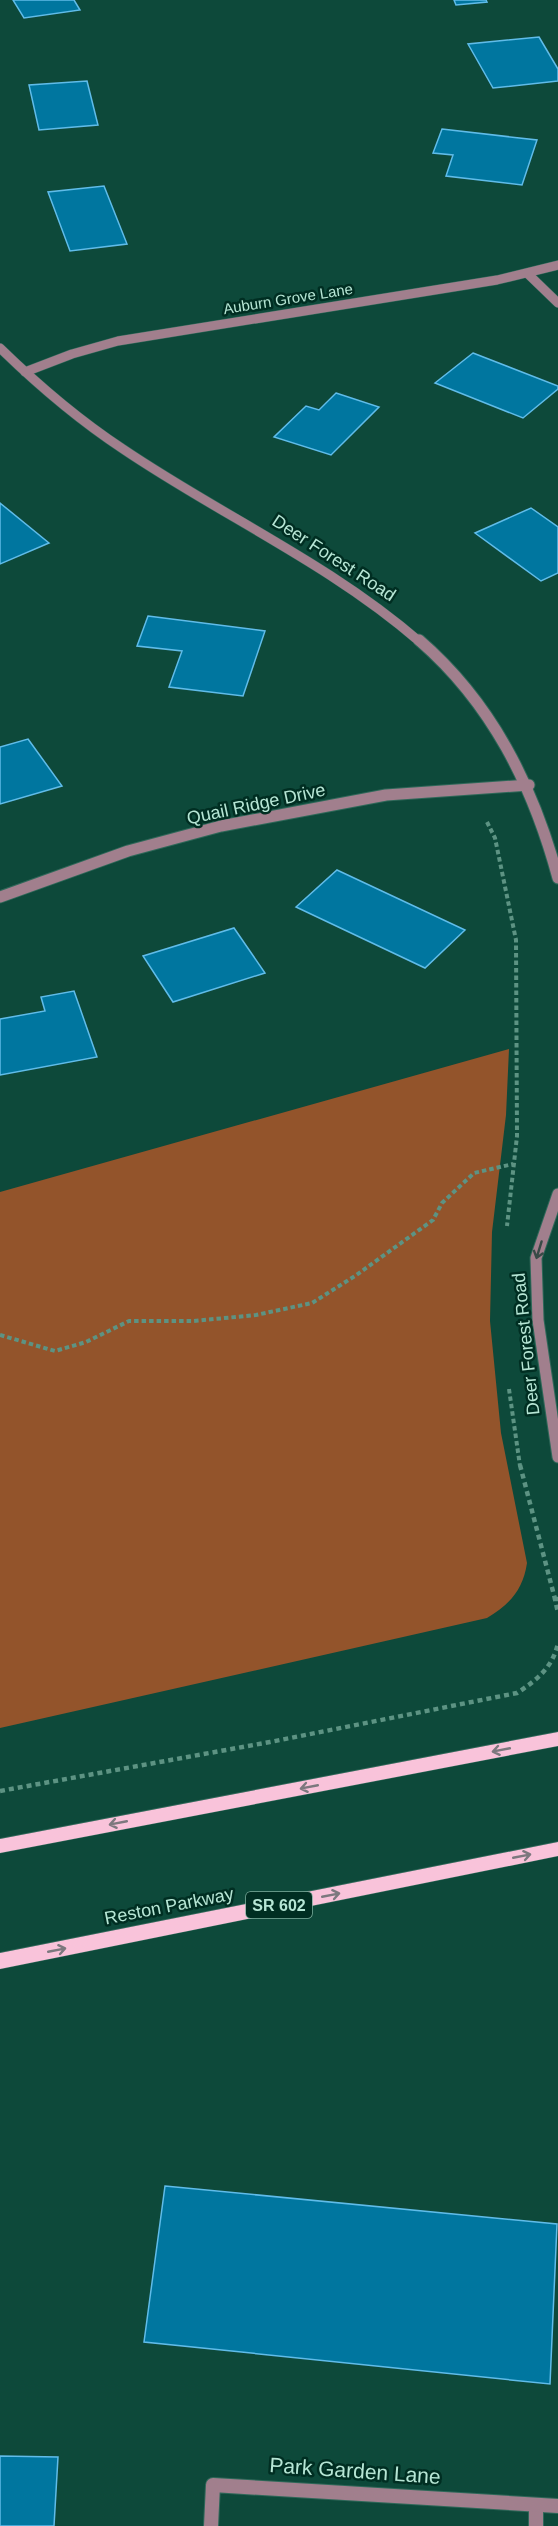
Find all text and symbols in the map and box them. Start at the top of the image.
street label: Auburn Grove Lane [222,280,354,317]
street label: Deer Forest Road [269,511,399,605]
street label: Quail Ridge Drive [185,780,327,828]
one-way arrow [533,1240,544,1259]
street label: Deer Forest Road [509,1272,543,1416]
one-way arrow [491,1745,511,1756]
one-way arrow [300,1782,319,1793]
one-way arrow [108,1818,128,1829]
one-way arrow [512,1850,531,1862]
street label: Reston Parkway [103,1884,235,1928]
one-way arrow [321,1889,340,1900]
road number: SR 602 [246,1892,312,1918]
one-way arrow [47,1944,67,1955]
street label: Park Garden Lane [269,2453,441,2488]

